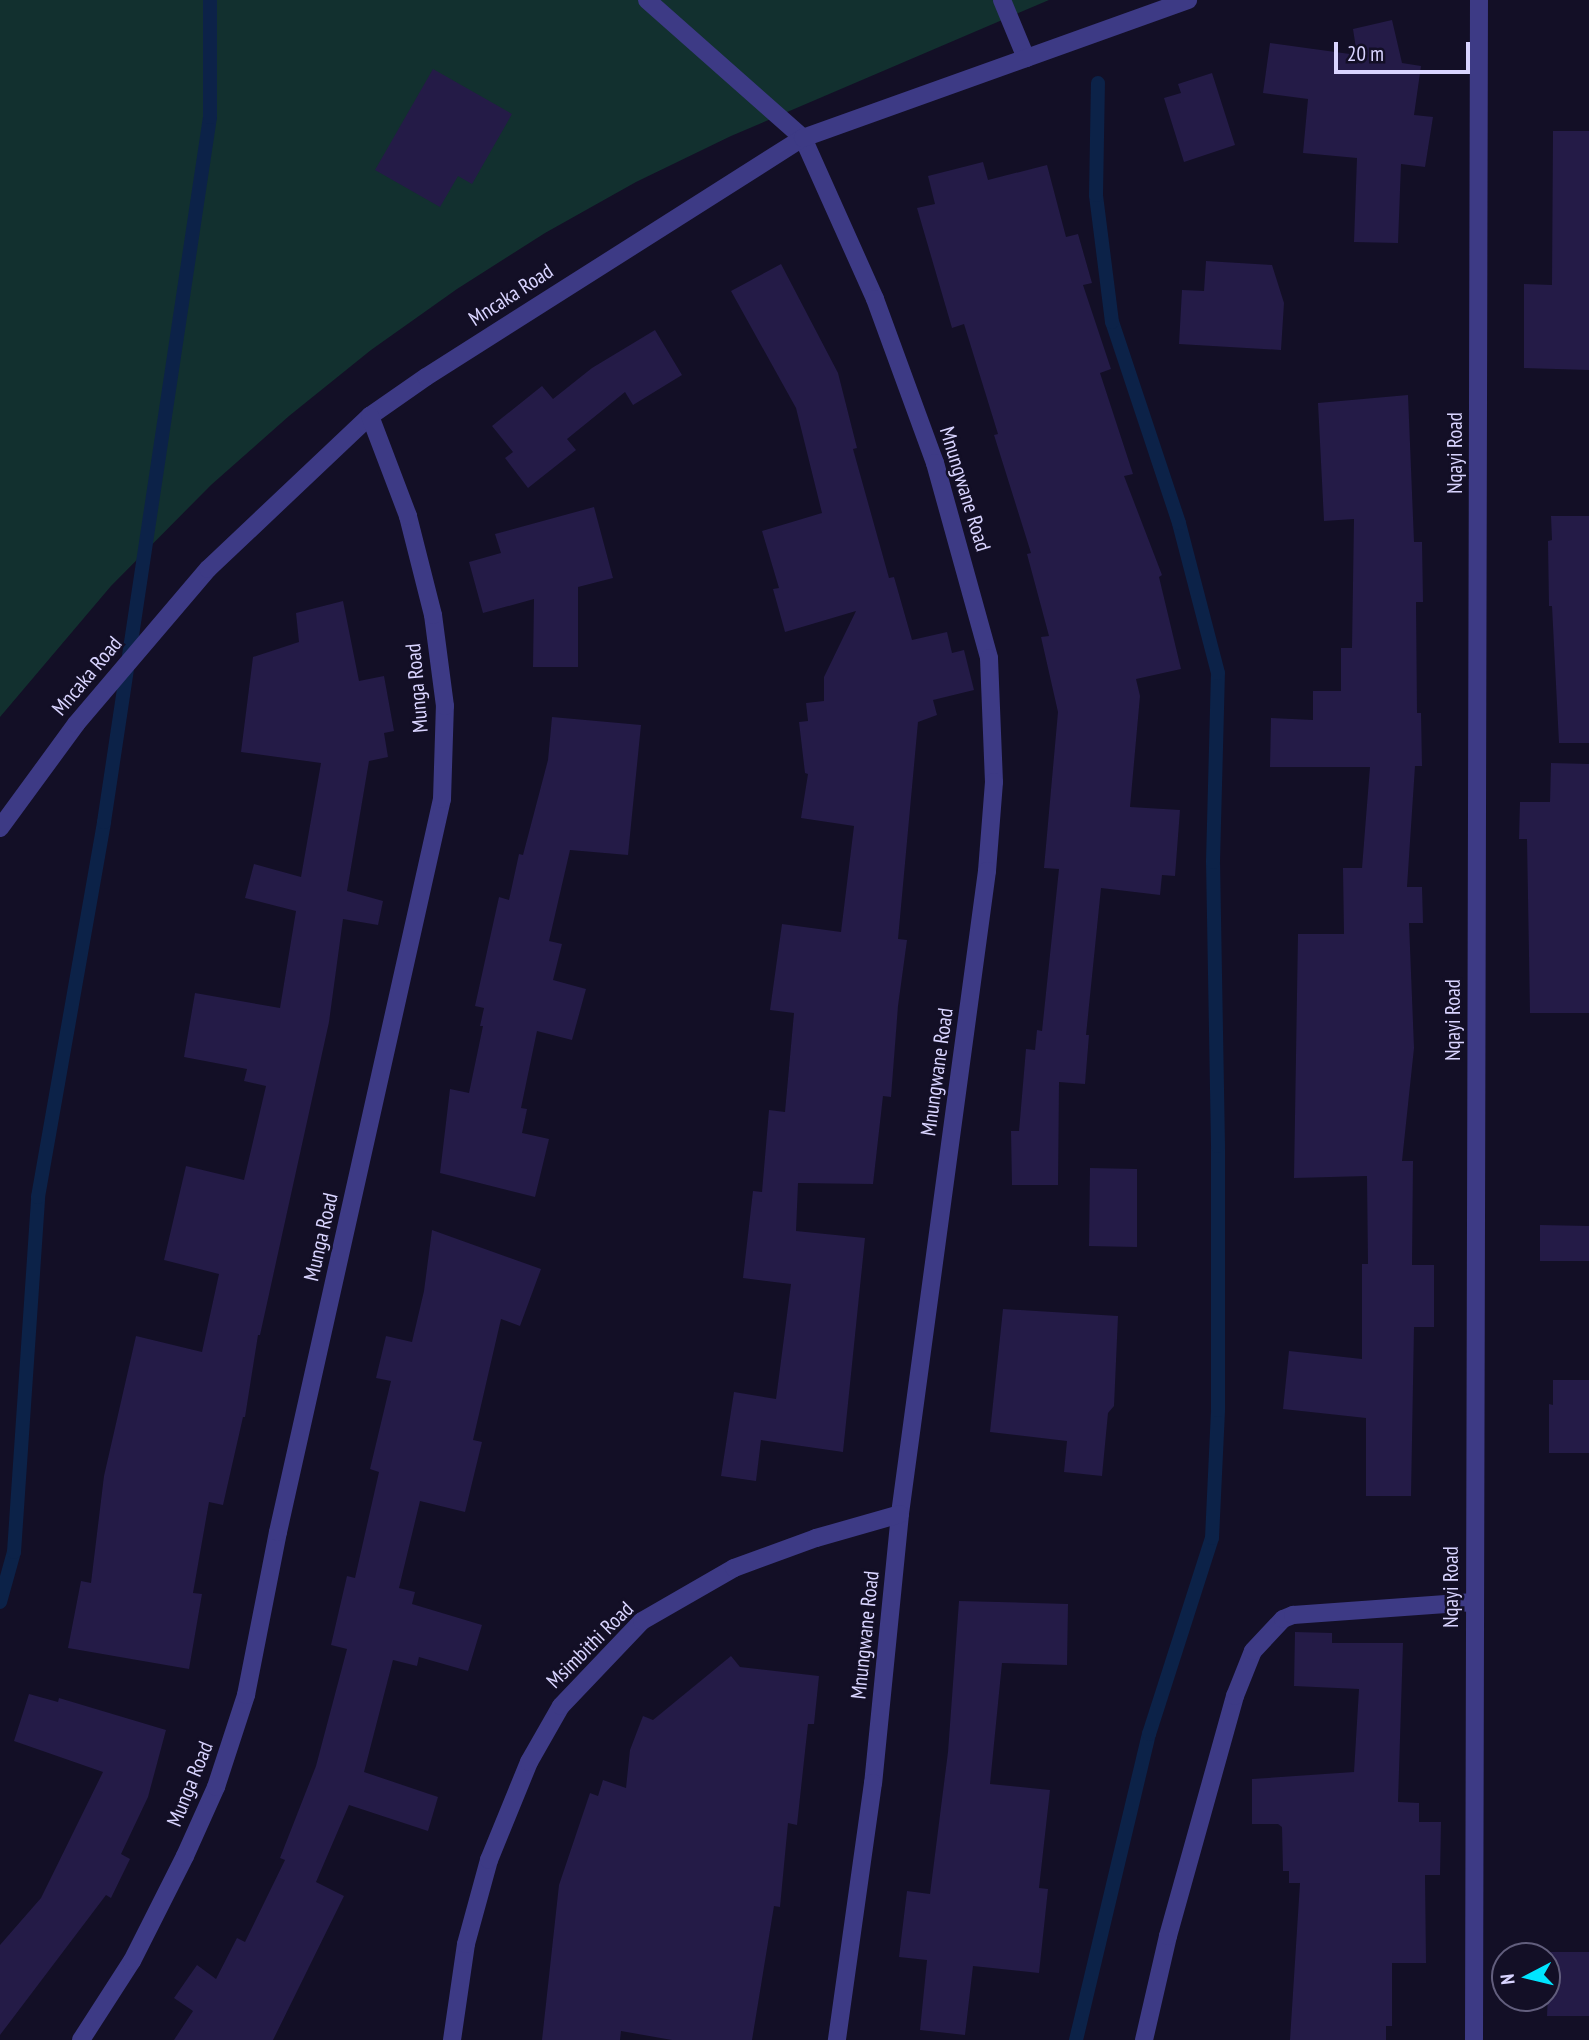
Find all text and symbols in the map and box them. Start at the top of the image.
scale bar [1337,28,1474,72]
text: 20 m [1347,40,1384,67]
street label: Mncaka Road [464,258,558,332]
street label: Nqayi Road [1442,412,1468,494]
street label: Mnungwane Road [934,424,996,554]
street label: Mncaka Road [47,631,127,721]
street label: Munga Road [401,642,433,734]
street label: Nqayi Road [1440,979,1466,1061]
street label: Mnungwane Road [916,1006,958,1138]
street label: Munga Road [299,1191,343,1283]
street label: Nqayi Road [1438,1546,1464,1628]
street label: Mnungwane Road [846,1570,884,1700]
street label: Msimbithi Road [541,1596,639,1694]
street label: Munga Road [162,1738,218,1830]
north arrow [1491,1942,1561,2012]
text: N [1495,1973,1520,1986]

